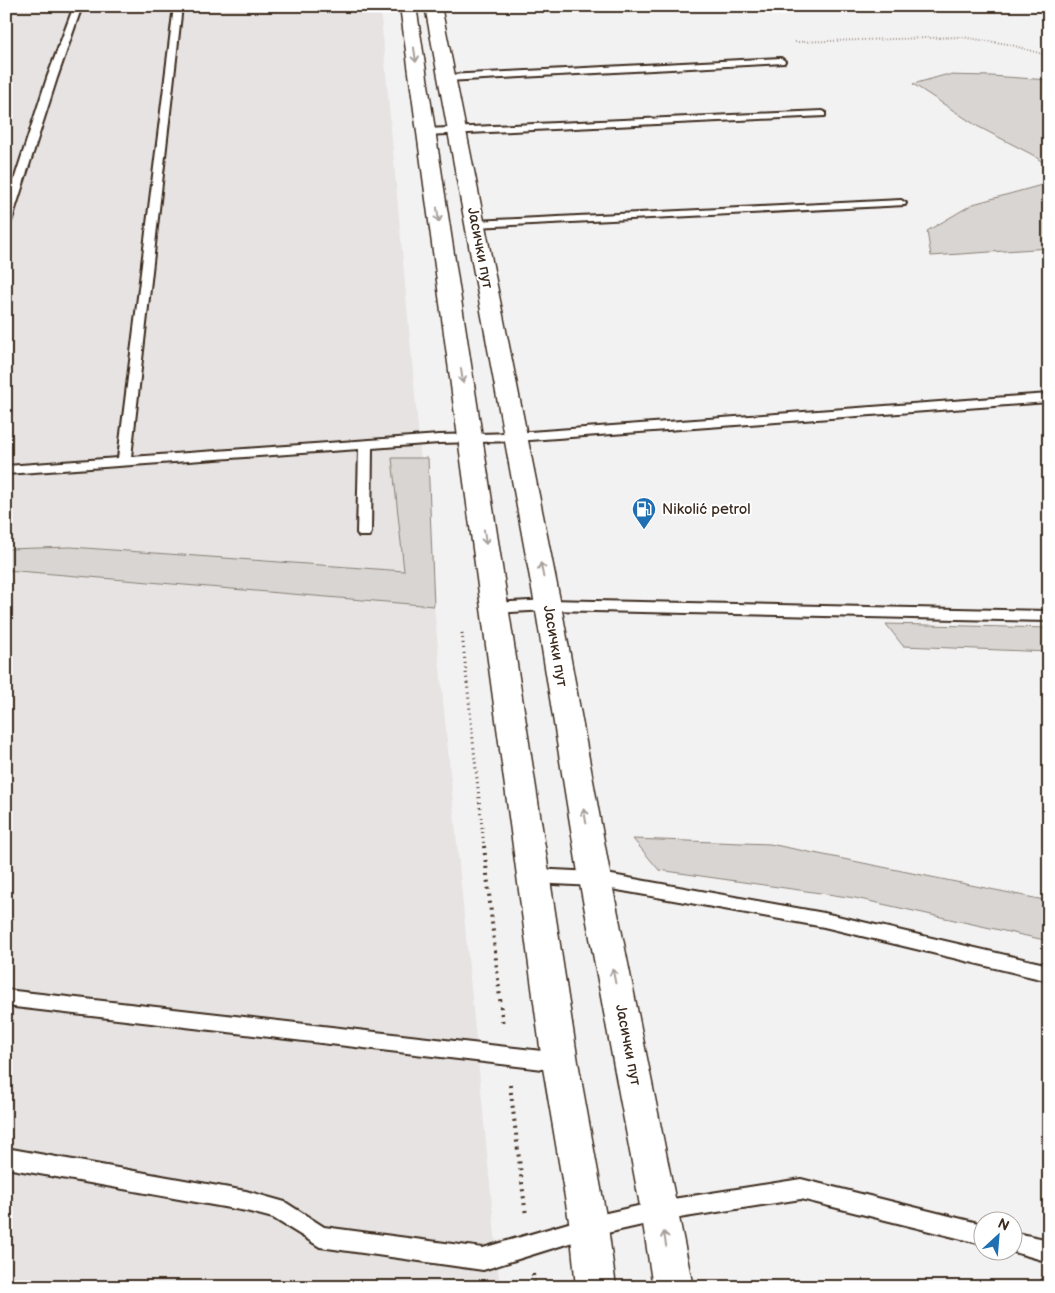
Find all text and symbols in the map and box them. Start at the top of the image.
one-way arrow [410,46,420,62]
street label: Јасички пут [463,206,497,290]
one-way arrow [434,207,444,223]
one-way arrow [457,368,467,384]
fuel station icon: Nikolić petrol [631,496,657,530]
place label: Nikolić petrol [662,500,751,519]
one-way arrow [480,529,490,545]
one-way arrow [536,562,546,578]
street label: Јасички пут [538,604,572,688]
one-way arrow [579,809,589,825]
one-way arrow [609,968,619,984]
street label: Јасички пут [611,1003,645,1087]
north arrow [972,1210,1022,1260]
text: N [995,1215,1012,1235]
one-way arrow [659,1231,669,1247]

